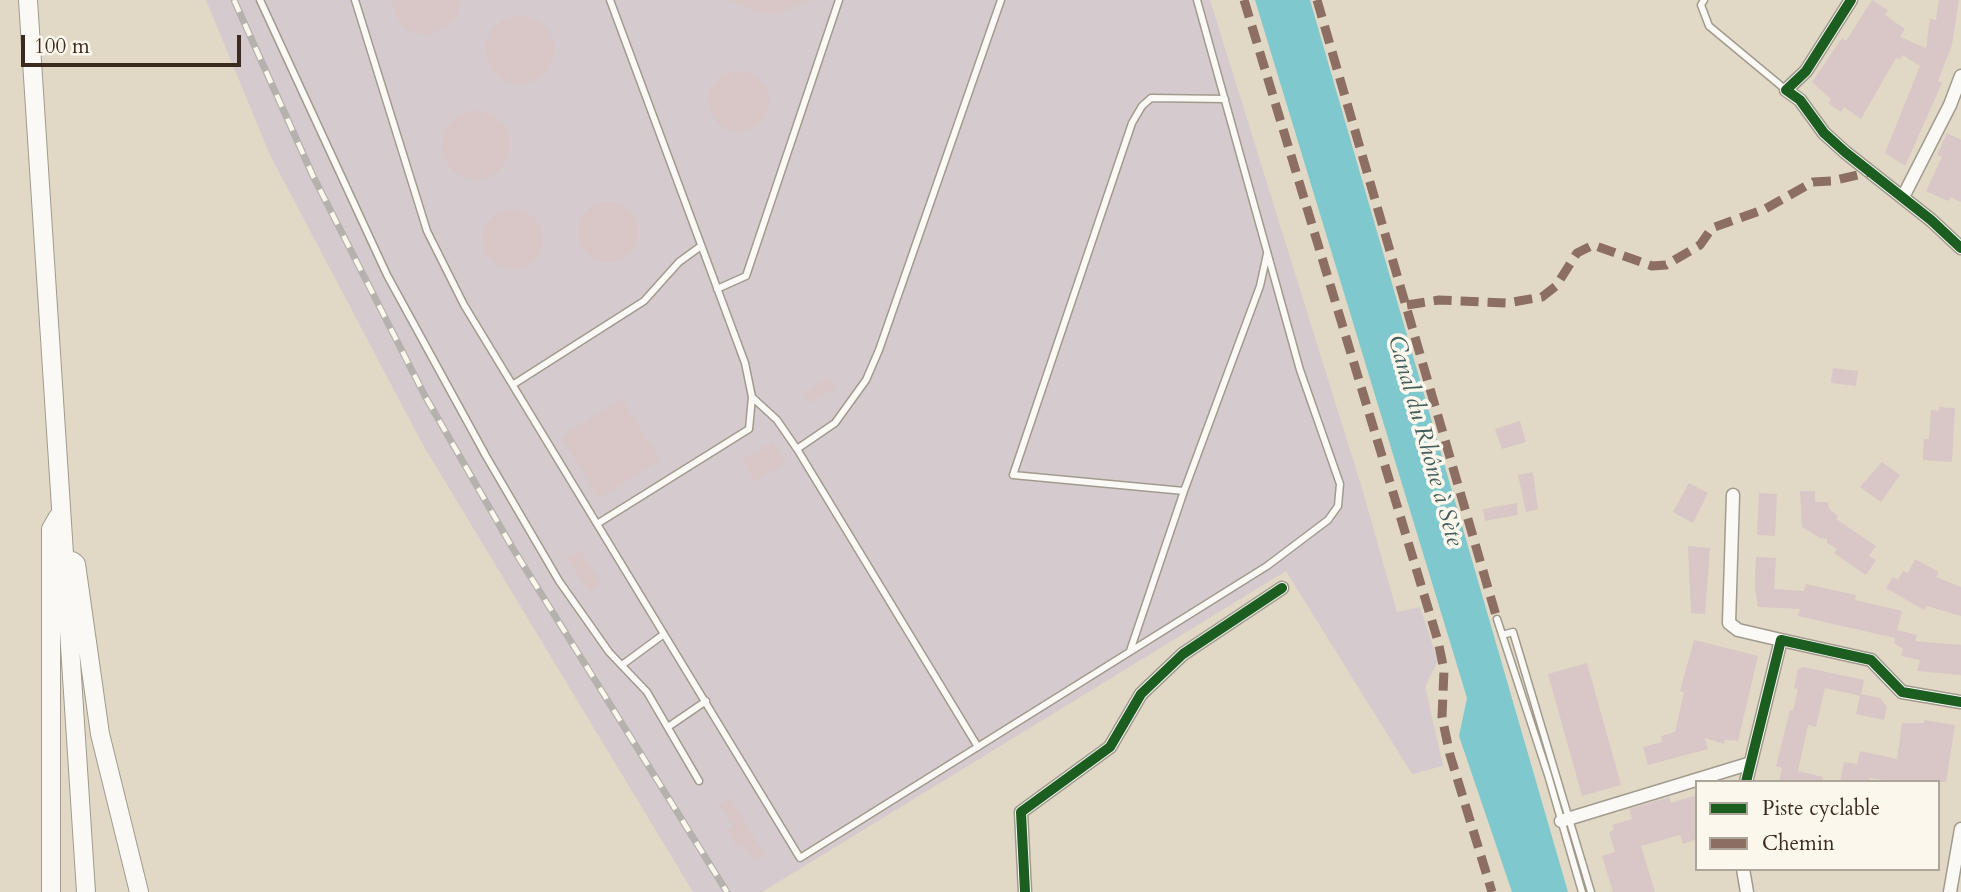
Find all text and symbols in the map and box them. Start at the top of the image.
scale bar [24,21,245,65]
text: 100 m [34,32,90,61]
water label: Canal du Rhône à Sète [1380,332,1468,550]
legend [1695,780,1940,871]
text: Piste cyclable [1762,794,1880,823]
text: Chemin [1762,829,1835,858]

